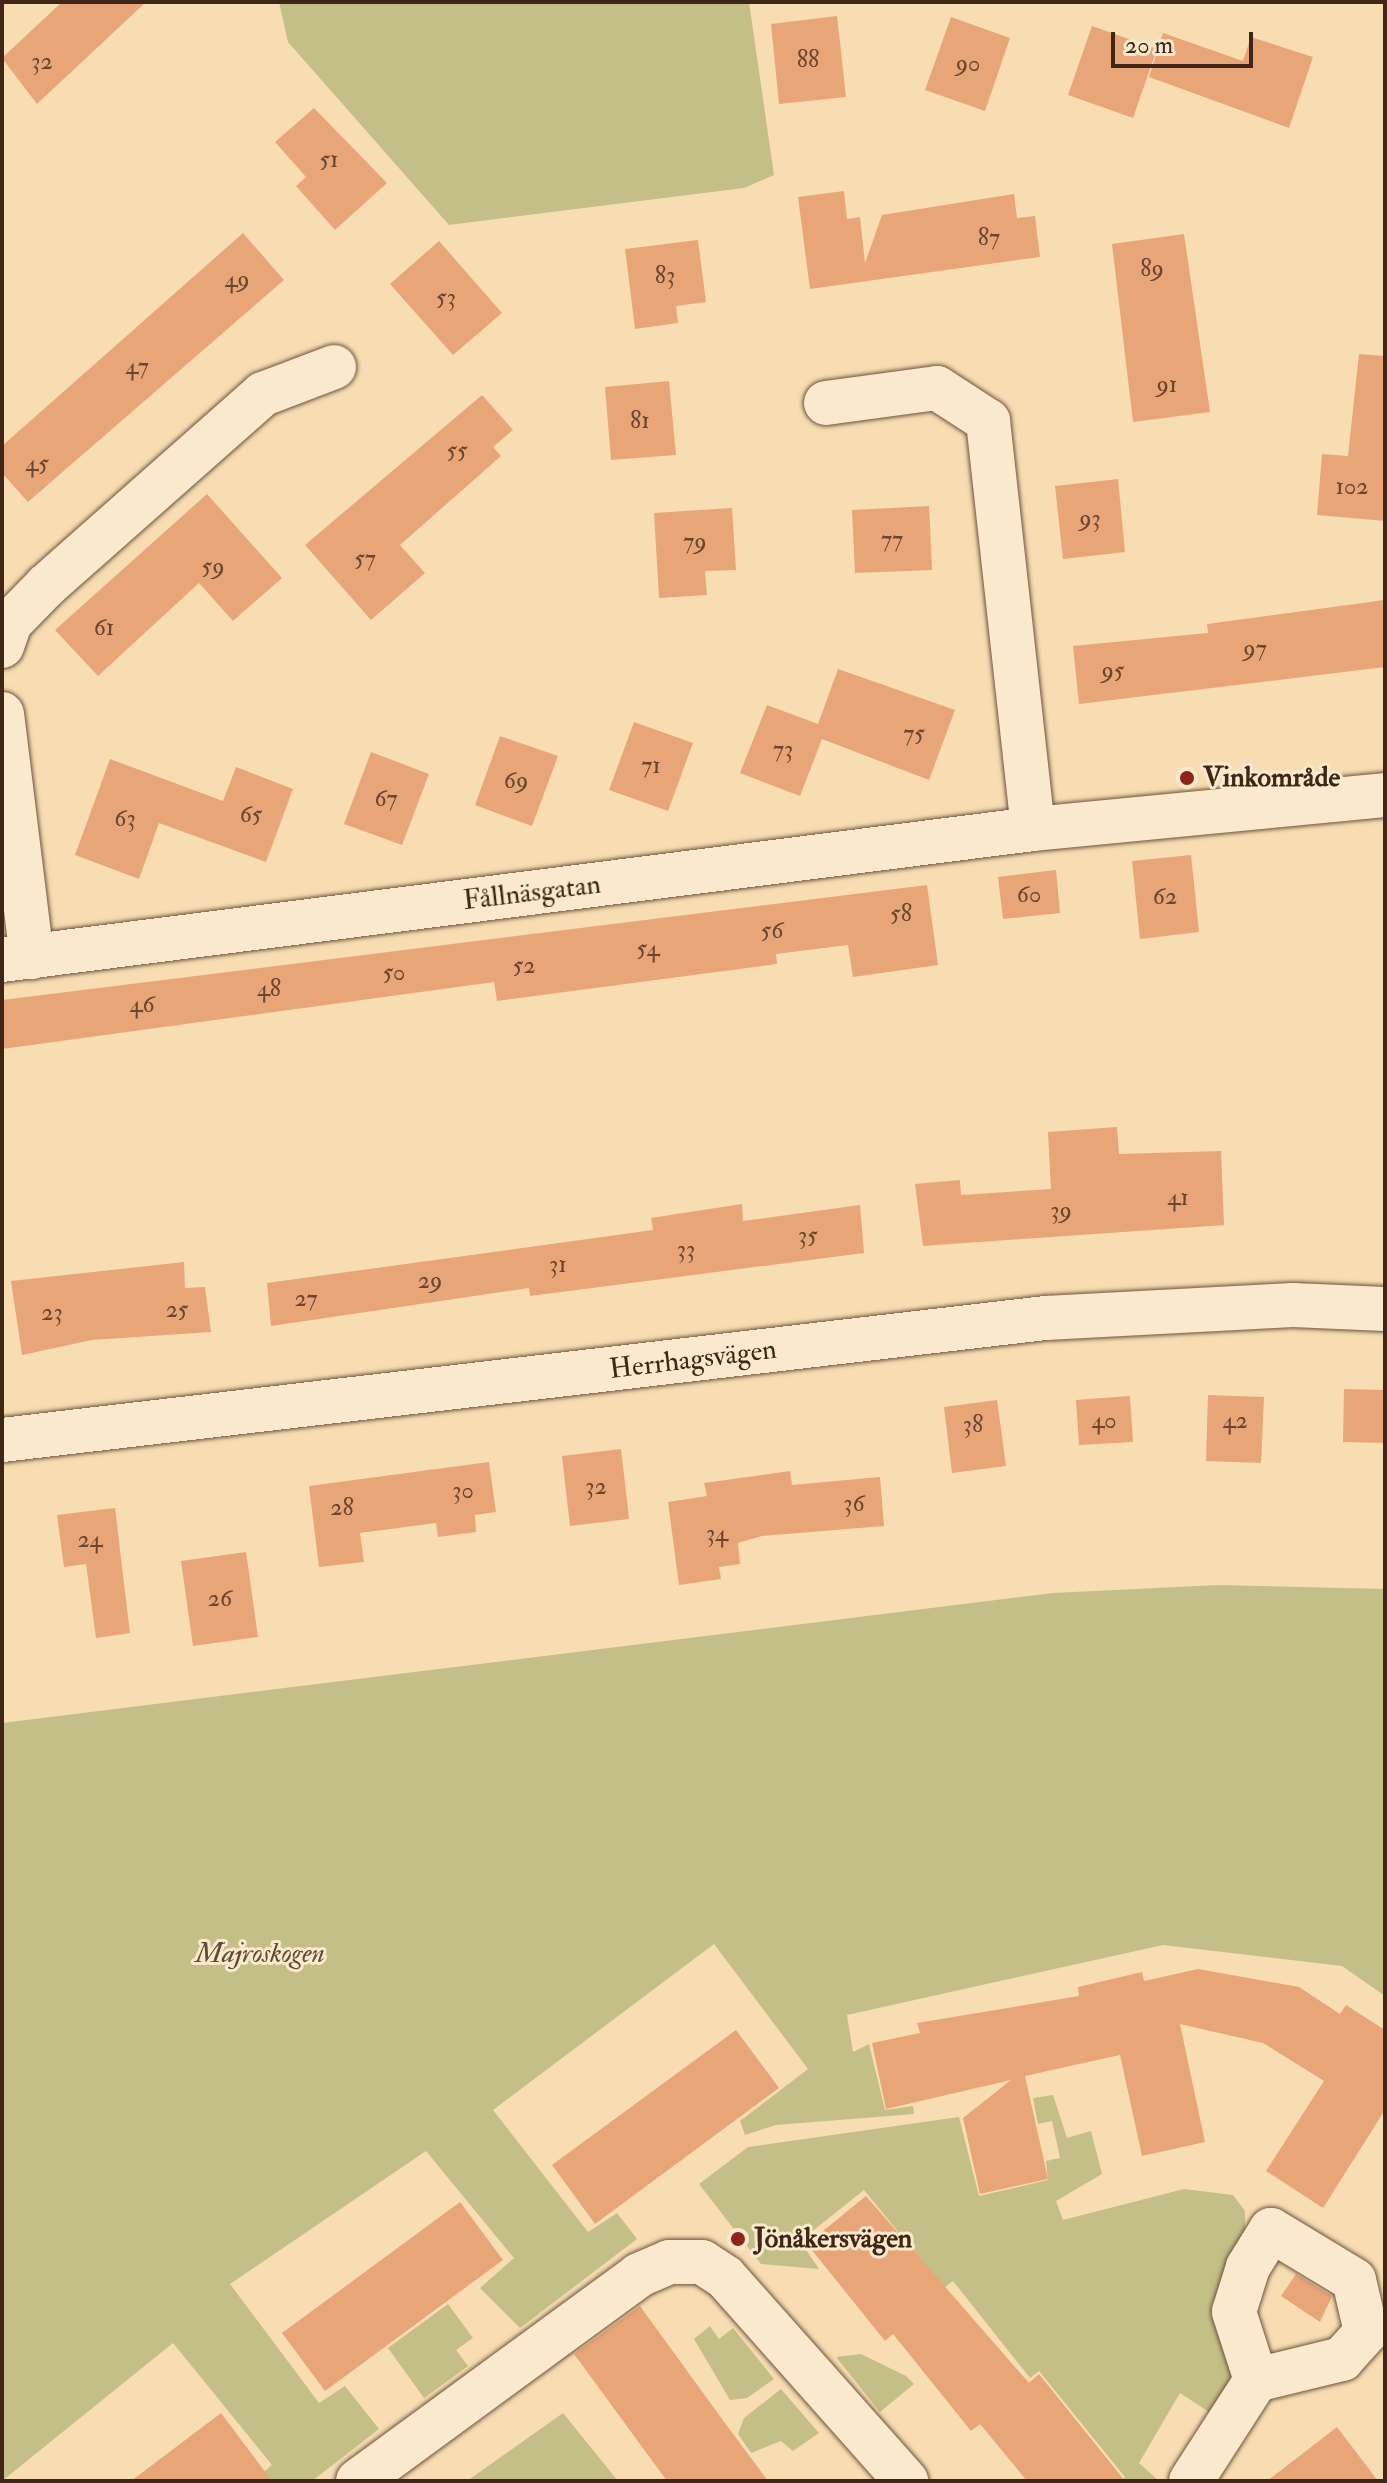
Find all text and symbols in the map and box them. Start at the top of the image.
scale bar [1115,16,1257,66]
text: 20 m [1125,30,1173,61]
house number: 88 [797,46,819,74]
house number: 32 [31,48,53,76]
house number: 90 [956,50,980,78]
house number: 51 [319,146,339,174]
house number: 87 [978,224,1000,252]
house number: 89 [1140,255,1164,283]
house number: 83 [655,262,675,290]
house number: 49 [224,266,250,294]
house number: 53 [436,284,456,312]
house number: 47 [125,353,149,381]
house number: 91 [1157,371,1177,399]
house number: 81 [630,407,650,435]
house number: 55 [446,437,468,465]
house number: 45 [25,450,49,478]
house number: 102 [1336,473,1368,501]
house number: 93 [1079,505,1101,533]
house number: 77 [881,526,903,554]
house number: 79 [683,528,707,556]
house number: 57 [354,545,376,573]
house number: 59 [202,553,224,581]
house number: 61 [94,614,114,642]
house number: 97 [1243,635,1267,663]
house number: 95 [1102,657,1124,685]
house number: 75 [903,720,925,748]
house number: 73 [773,736,793,764]
house number: 71 [641,752,661,780]
place label: Vinkområde [1203,761,1340,795]
house number: 69 [504,767,528,795]
marker: Vinkområde [1178,769,1196,787]
house number: 67 [374,785,398,813]
house number: 65 [240,801,262,829]
house number: 63 [114,805,136,833]
street label: Fållnäsgatan [461,868,603,918]
house number: 60 [1017,881,1041,909]
house number: 62 [1153,883,1177,911]
house number: 58 [890,900,912,928]
house number: 56 [761,917,783,945]
house number: 54 [637,935,659,963]
house number: 52 [513,952,535,980]
house number: 50 [383,959,405,987]
house number: 48 [257,975,281,1003]
house number: 46 [129,991,155,1019]
house number: 41 [1167,1184,1189,1212]
house number: 39 [1050,1197,1072,1225]
house number: 35 [798,1222,818,1250]
house number: 33 [677,1236,695,1264]
house number: 31 [549,1251,567,1279]
house number: 29 [418,1267,442,1295]
house number: 27 [294,1285,318,1313]
house number: 25 [166,1296,188,1324]
house number: 23 [41,1299,63,1327]
street label: Herrhagsvägen [608,1333,778,1387]
house number: 40 [1091,1407,1117,1435]
house number: 42 [1222,1407,1248,1435]
house number: 38 [963,1411,983,1439]
house number: 32 [585,1473,607,1501]
house number: 30 [452,1477,474,1505]
house number: 36 [843,1490,865,1518]
house number: 28 [330,1494,354,1522]
house number: 34 [706,1520,728,1548]
house number: 24 [77,1526,103,1554]
house number: 26 [208,1585,232,1613]
park label: Majroskogen [195,1937,325,1971]
place label: Jönåkersvägen [754,2222,912,2256]
marker: Jönåkersvägen [729,2230,747,2248]

